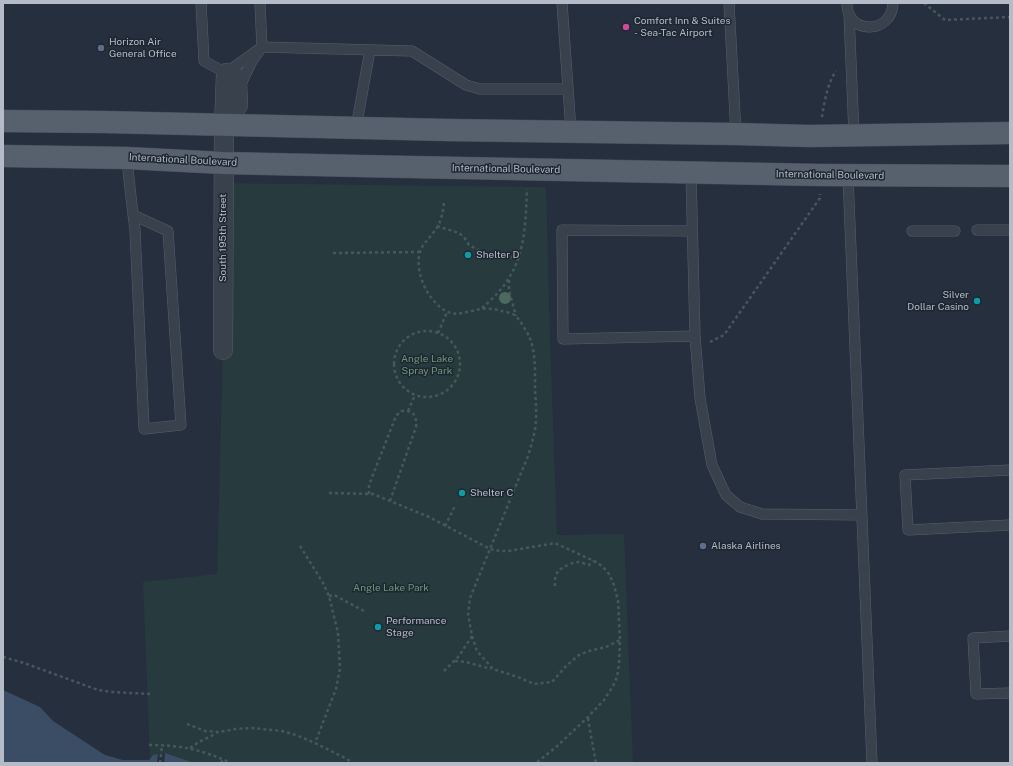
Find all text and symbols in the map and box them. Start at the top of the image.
place label: Comfort Inn & Suites - Sea-Tac Airport [634,15,730,38]
marker: Comfort Inn & Suites - Sea-Tac Airport [621,22,631,32]
place label: Horizon Air General Office [109,36,177,60]
marker: Horizon Air General Office [96,43,106,53]
street label: International Boulevard [129,151,237,169]
street label: International Boulevard [452,162,560,176]
street label: International Boulevard [776,168,884,182]
street label: South 195th Street [217,194,229,282]
place label: Shelter D [476,249,519,261]
marker: Shelter D [463,250,473,260]
place label: Silver Dollar Casino [907,289,969,312]
marker: Silver Dollar Casino [972,296,982,306]
park label: Angle Lake Spray Park [401,353,453,376]
place label: Shelter C [470,487,513,499]
marker: Shelter C [457,488,467,498]
place label: Alaska Airlines [711,540,781,552]
marker: Alaska Airlines [698,541,708,551]
park label: Angle Lake Park [353,582,429,594]
place label: Performance Stage [386,615,446,638]
marker: Performance Stage [373,622,383,632]

